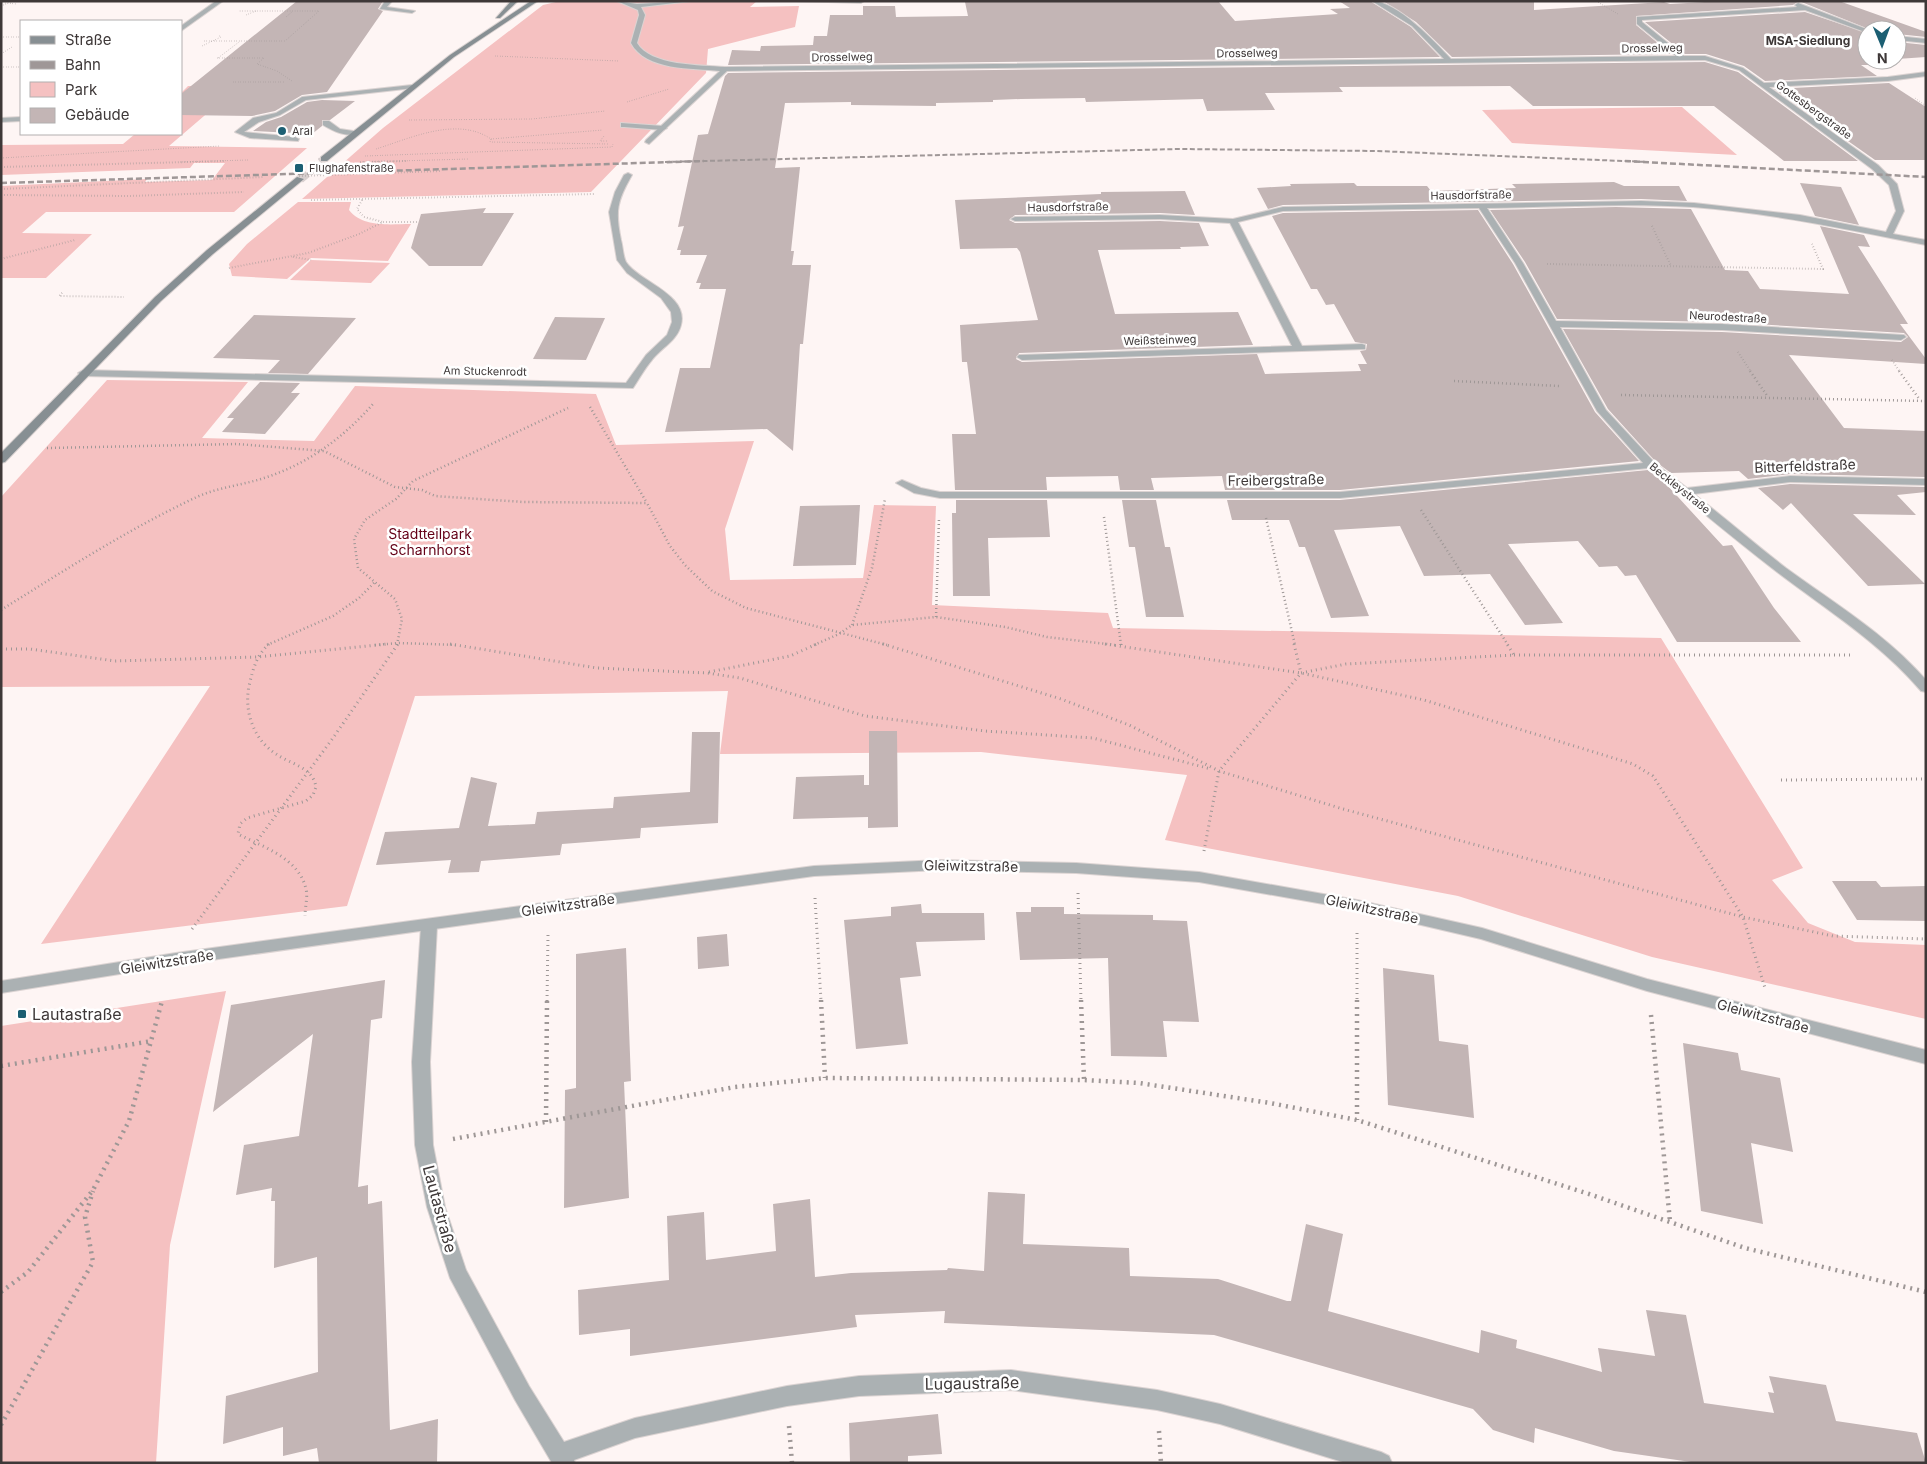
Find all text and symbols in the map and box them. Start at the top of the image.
legend [20,20,182,135]
north arrow [1857,20,1907,70]
text: Straße [65,30,112,49]
district label: MSA-Siedlung [1766,33,1850,48]
street label: Drosselweg [1621,40,1683,56]
street label: Drosselweg [1216,45,1278,61]
street label: Drosselweg [811,49,873,65]
text: N [1877,50,1888,67]
text: Bahn [65,55,101,74]
street label: Gottesbergstraße [1773,78,1855,142]
text: Park [65,80,98,99]
text: Gebäude [65,105,130,124]
place label: Aral [292,124,313,138]
marker: Aral [276,125,288,137]
place label: Flughafenstraße [309,161,394,175]
marker: Flughafenstraße [293,162,305,174]
street label: Hausdorfstraße [1430,187,1512,203]
street label: Hausdorfstraße [1027,199,1109,215]
street label: Neurodestraße [1689,308,1767,326]
street label: Weißsteinweg [1123,332,1197,348]
street label: Am Stuckenrodt [443,363,527,379]
street label: Bitterfeldstraße [1754,455,1856,476]
street label: Beckleystraße [1647,459,1713,517]
street label: Freibergstraße [1227,470,1324,489]
park label: Stadtteilpark Scharnhorst [388,525,472,558]
street label: Gleiwitzstraße [924,856,1018,875]
street label: Gleiwitzstraße [520,890,616,919]
street label: Gleiwitzstraße [1324,890,1420,927]
street label: Gleiwitzstraße [119,946,215,977]
street label: Gleiwitzstraße [1715,995,1811,1036]
place label: Lautastraße [32,1004,122,1024]
marker: Lautastraße [16,1008,28,1020]
street label: Lautastraße [419,1163,461,1255]
street label: Lugaustraße [925,1372,1019,1394]

